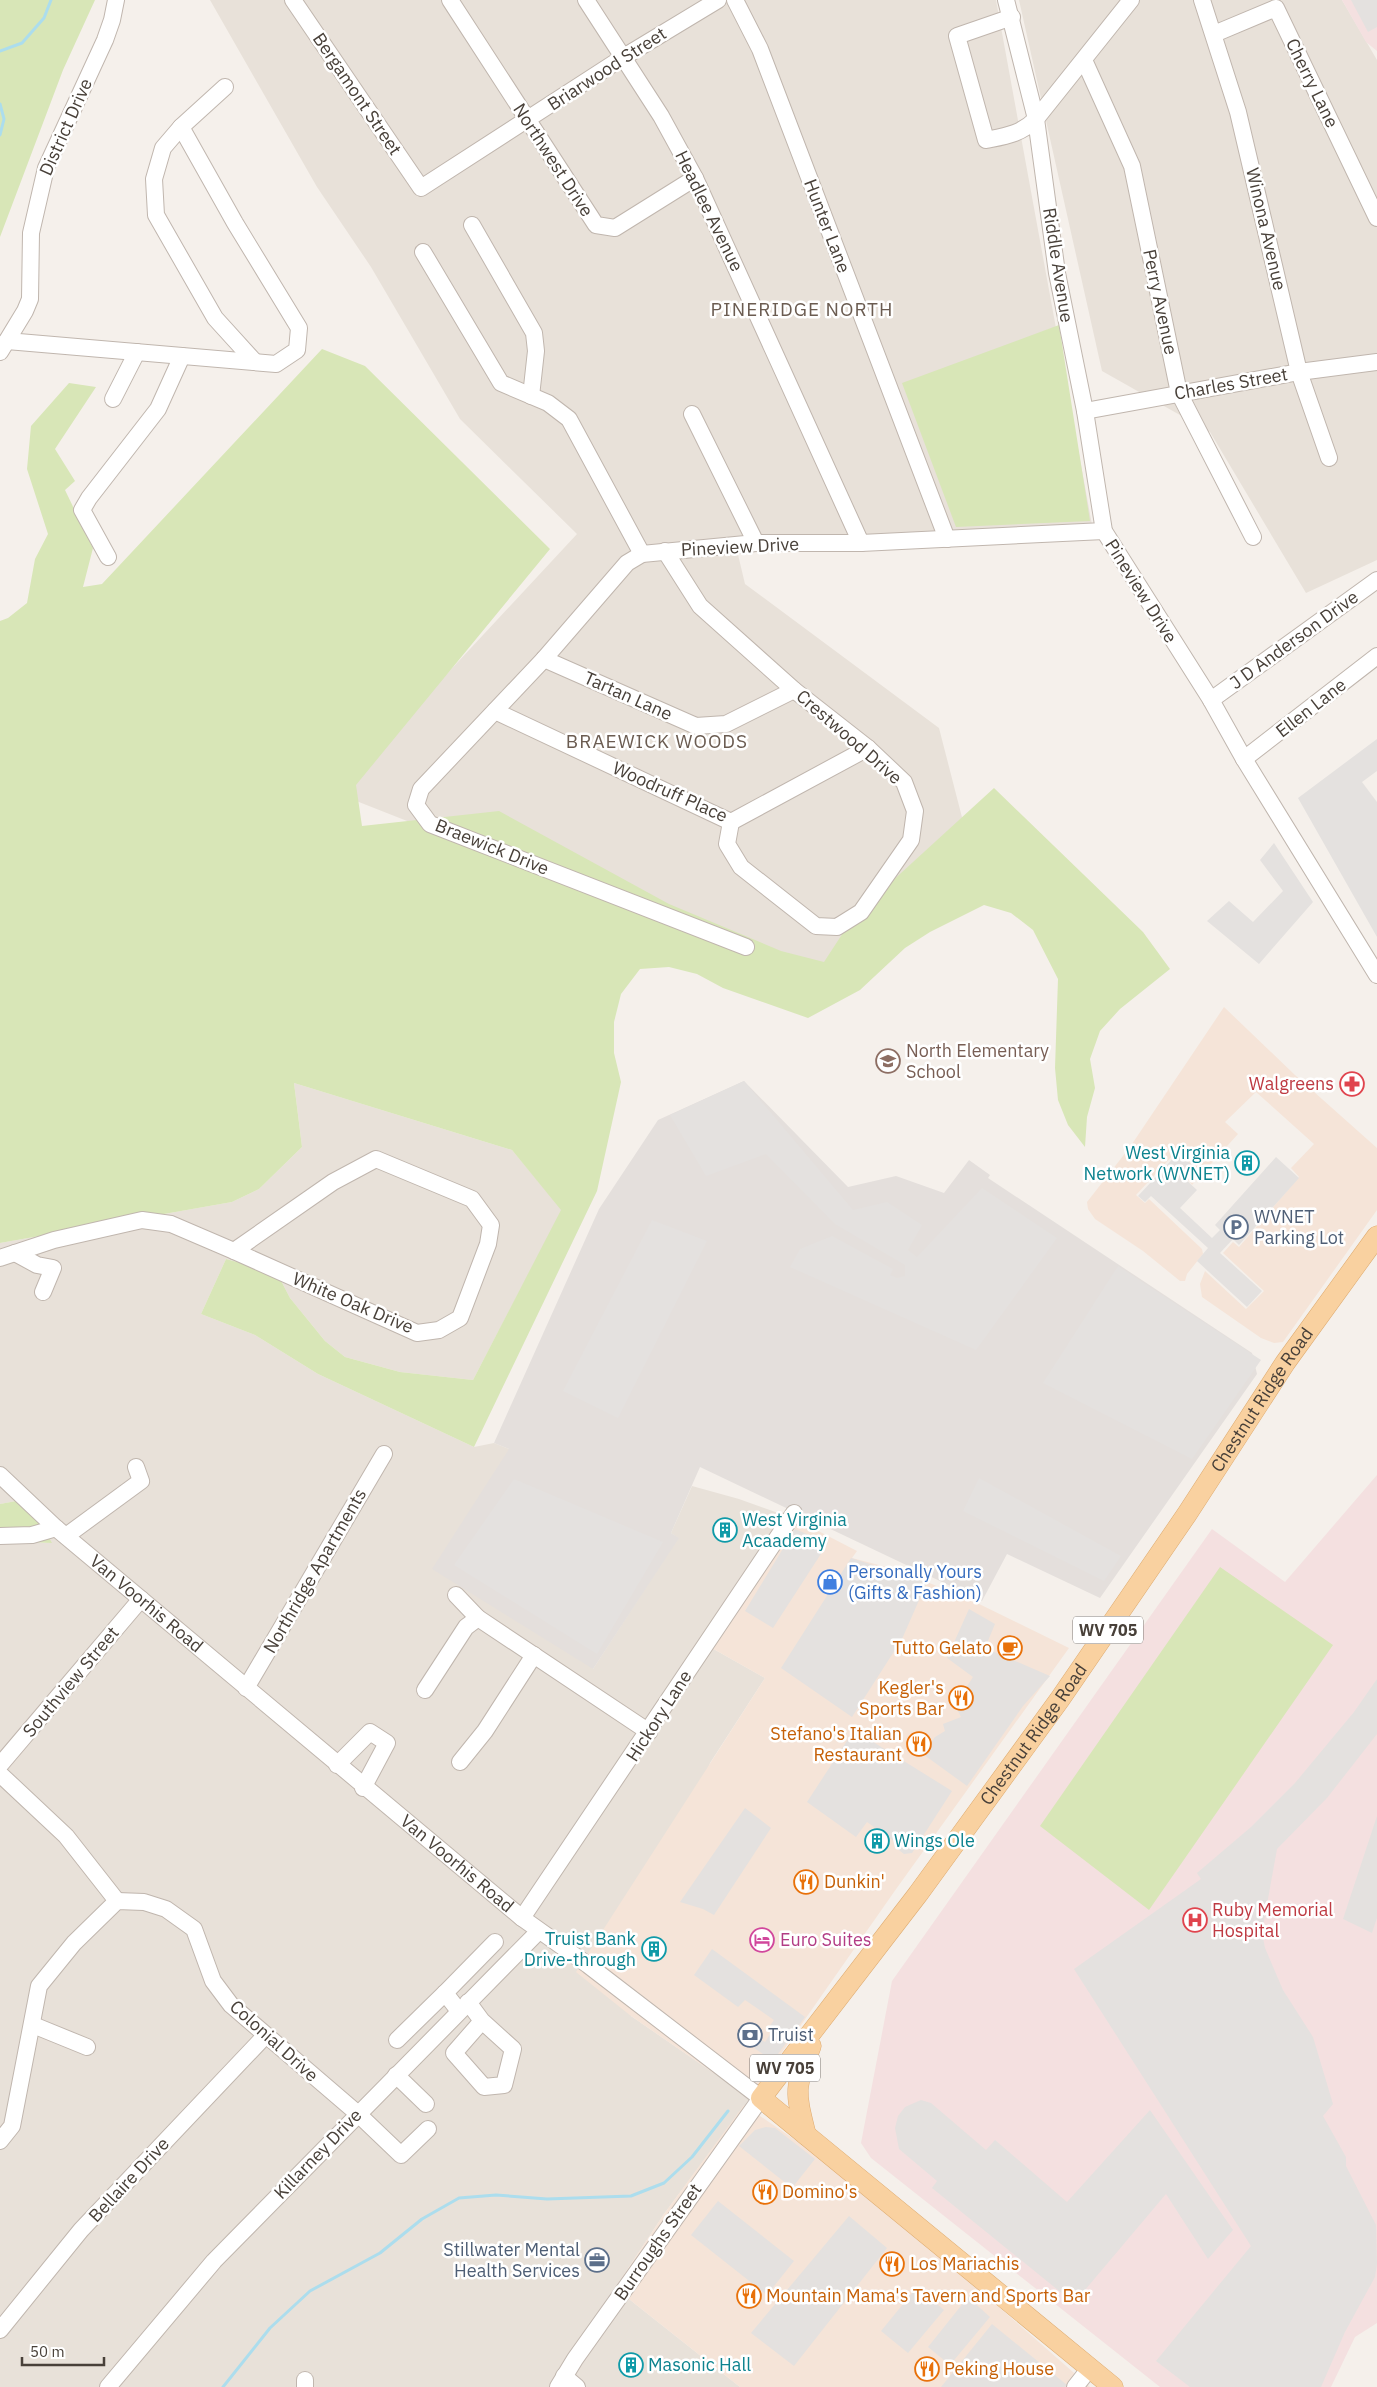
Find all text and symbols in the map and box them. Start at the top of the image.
street label: Briarwood Street [543,22,670,116]
street label: Bergamont Street [308,28,407,159]
street label: Cherry Lane [1281,34,1344,131]
street label: District Drive [34,74,97,179]
street label: Northwest Drive [508,99,599,221]
street label: Headlee Avenue [670,147,749,275]
street label: Winona Avenue [1241,165,1292,292]
street label: Hunter Lane [799,176,856,276]
street label: Riddle Avenue [1038,206,1079,324]
street label: Perry Avenue [1138,247,1183,357]
district label: PINERIDGE NORTH [711,297,893,321]
street label: Charles Street [1172,362,1289,405]
street label: Pineview Drive [680,532,800,561]
street label: Pineview Drive [1100,534,1183,647]
street label: J D Anderson Drive [1225,585,1363,694]
street label: Tartan Lane [580,666,676,725]
street label: Ellen Lane [1271,673,1351,742]
street label: Crestwood Drive [792,684,907,789]
district label: BRAEWICK WOODS [566,729,748,753]
street label: Woodruff Place [609,756,731,827]
street label: Braewick Drive [432,813,552,880]
place label: North Elementary School [906,1039,1049,1083]
school or university icon: North Elementary School [875,1048,901,1074]
pharmacy icon: Walgreens [1339,1071,1365,1097]
place label: Walgreens [1249,1072,1334,1095]
place label: West Virginia Network (WVNET) [1084,1141,1230,1185]
building icon: West Virginia Network (WVNET) [1234,1150,1260,1176]
place label: WVNET Parking Lot [1254,1205,1344,1249]
parking icon: WVNET Parking Lot [1223,1214,1249,1240]
street label: White Oak Drive [289,1267,417,1338]
street label: Chestnut Ridge Road [1205,1323,1318,1476]
street label: Northridge Apartments [258,1484,371,1657]
place label: West Virginia Acaademy [742,1508,847,1552]
building icon: West Virginia Acaademy [712,1517,738,1543]
street label: Van Voorhis Road [85,1549,208,1657]
place label: Personally Yours (Gifts & Fashion) [848,1560,982,1604]
shop icon: Personally Yours (Gifts & Fashion) [817,1569,843,1595]
road number: WV 705 [1073,1616,1143,1644]
street label: Southview Street [18,1622,124,1742]
cafe icon: Tutto Gelato [997,1635,1023,1661]
place label: Tutto Gelato [892,1636,992,1659]
street label: Chestnut Ridge Road [975,1659,1092,1809]
street label: Hickory Lane [621,1666,697,1766]
place label: Kegler's Sports Bar [859,1676,944,1720]
restaurant icon: Kegler's Sports Bar [948,1685,974,1711]
place label: Stefano's Italian Restaurant [770,1722,902,1766]
restaurant icon: Stefano's Italian Restaurant [906,1731,932,1757]
street label: Van Voorhis Road [396,1809,519,1917]
building icon: Wings Ole [864,1828,890,1854]
place label: Wings Ole [894,1829,975,1852]
restaurant icon: Dunkin' [793,1869,819,1895]
place label: Dunkin' [824,1870,885,1893]
place label: Ruby Memorial Hospital [1212,1898,1333,1942]
hospital icon: Ruby Memorial Hospital [1182,1907,1208,1933]
place label: Truist Bank Drive-through [524,1927,637,1971]
hotel icon: Euro Suites [749,1927,775,1953]
place label: Euro Suites [780,1928,872,1951]
building icon: Truist Bank Drive-through [641,1936,667,1962]
street label: Colonial Drive [225,1995,324,2087]
bank icon: Truist [737,2022,763,2048]
place label: Truist [768,2023,814,2046]
road number: WV 705 [750,2054,820,2082]
street label: Killarney Drive [269,2104,367,2204]
street label: Bellaire Drive [83,2132,174,2227]
street label: Burroughs Street [609,2179,706,2305]
restaurant icon: Domino's [752,2179,778,2205]
place label: Domino's [782,2180,857,2203]
place label: Stillwater Mental Health Services [443,2238,580,2282]
office icon: Stillwater Mental Health Services [584,2247,610,2273]
restaurant icon: Los Mariachis [879,2251,905,2277]
place label: Los Mariachis [910,2252,1019,2275]
restaurant icon: Mountain Mama's Tavern and Sports Bar [736,2283,762,2309]
place label: Mountain Mama's Tavern and Sports Bar [766,2284,1091,2307]
scale bar [22,2334,105,2366]
text: 50 m [30,2342,65,2361]
building icon: Masonic Hall [618,2352,644,2378]
place label: Masonic Hall [648,2353,751,2376]
restaurant icon: Peking House [914,2356,940,2382]
place label: Peking House [944,2357,1054,2380]

